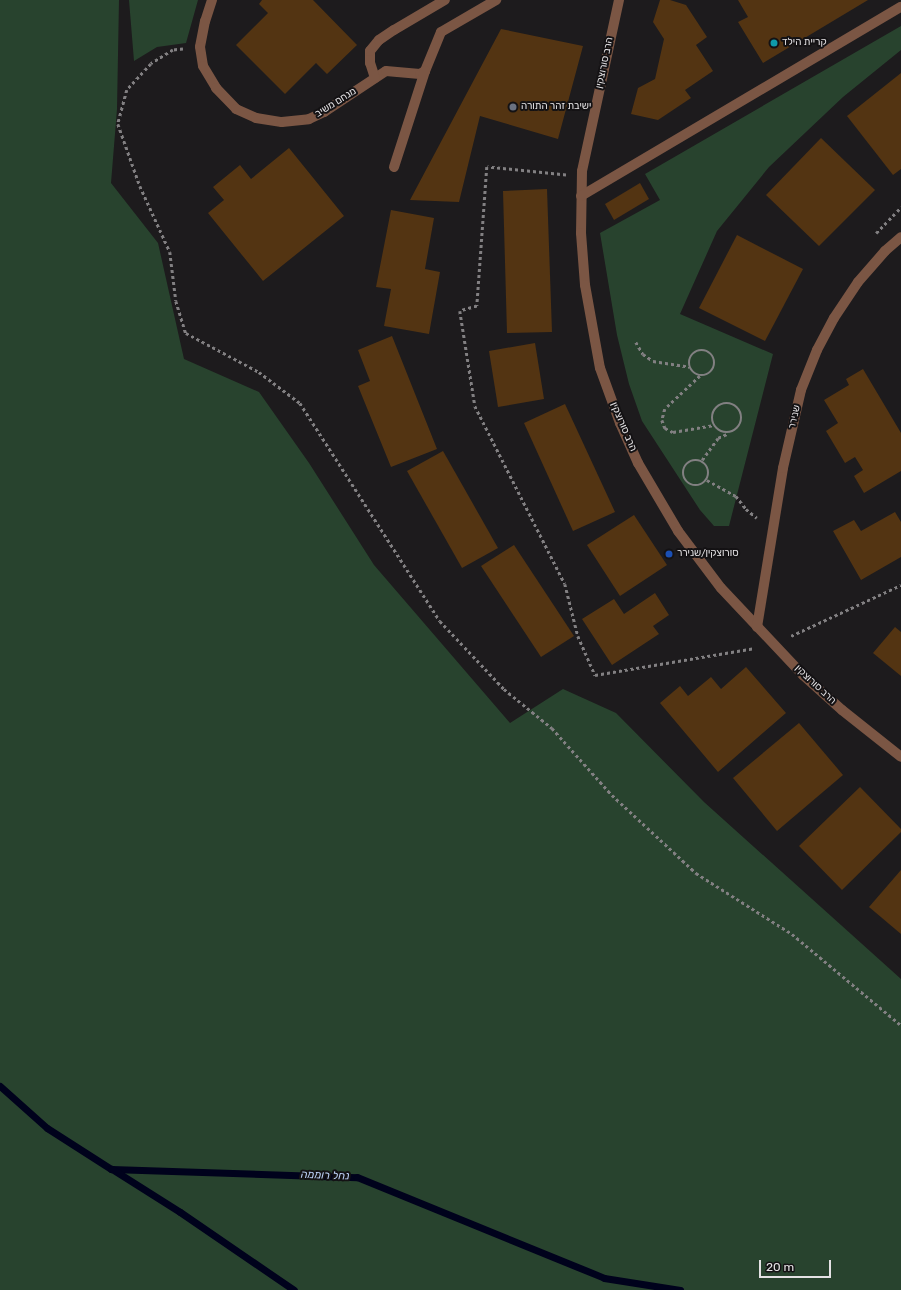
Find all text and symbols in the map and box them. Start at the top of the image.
street label: הרב סורוצקין [594,36,616,90]
place label: קריית הילד [782,37,827,49]
marker: קריית הילד [769,38,779,48]
street label: מנחם משיב [313,86,359,120]
place label: ישיבת זהר התורה [521,101,592,113]
marker: ישיבת זהר התורה [508,102,518,112]
street label: הרב סורוצקין [607,401,639,453]
street label: שנירר [786,404,804,430]
place label: סורוצקין/שנירר [677,548,739,560]
marker: סורוצקין/שנירר [664,549,674,559]
street label: הרב סורוצקין [792,663,838,707]
water label: נחל רוממה [300,1169,350,1183]
scale bar [761,1252,833,1278]
text: 20 m [766,1260,794,1274]

